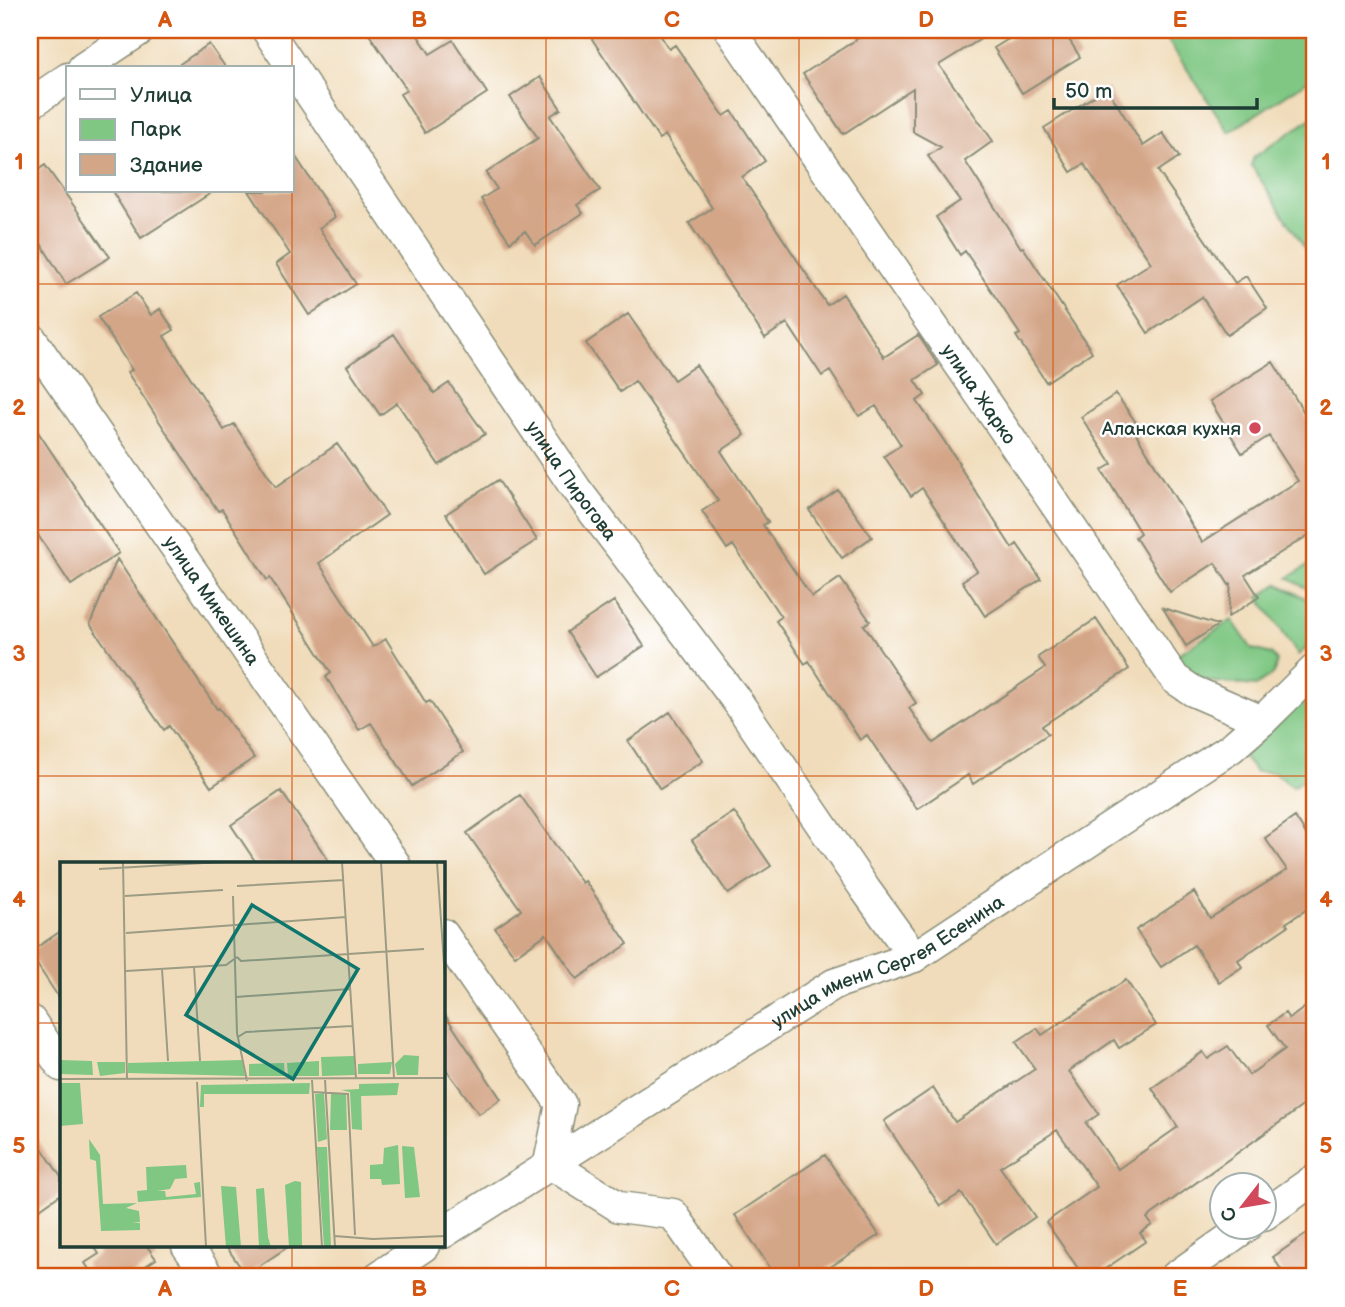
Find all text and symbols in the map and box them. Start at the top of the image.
text: A [157,6,173,34]
text: B [411,6,427,34]
text: C [664,6,680,34]
text: D [918,6,934,34]
text: E [1173,6,1188,34]
legend [66,66,294,192]
scale bar [1054,66,1258,110]
text: 50 m [1065,79,1112,104]
text: Улица [130,83,193,108]
text: Парк [130,117,181,142]
text: 1 [14,148,24,176]
text: 1 [1321,148,1331,176]
text: Здание [130,153,203,178]
street label: улица Жарко [936,340,1021,449]
text: 2 [12,394,26,422]
text: 2 [1319,394,1333,422]
street label: улица Пирогова [521,417,621,546]
place label: Аланская кухня [1101,418,1241,441]
marker: Аланская кухня [1247,420,1263,436]
street label: улица Микешина [158,532,264,670]
text: 3 [12,640,26,668]
text: 3 [1319,640,1333,668]
inset map [60,862,444,1248]
text: 4 [12,886,26,914]
text: 4 [1319,886,1333,914]
street label: улица имени Сергея Есенина [768,891,1009,1034]
text: 5 [12,1132,26,1160]
text: 5 [1319,1132,1333,1160]
north arrow [1208,1170,1278,1240]
text: С [1216,1202,1243,1226]
text: A [157,1275,173,1303]
text: B [411,1275,427,1303]
text: C [664,1275,680,1303]
text: D [918,1275,934,1303]
text: E [1173,1275,1188,1303]

